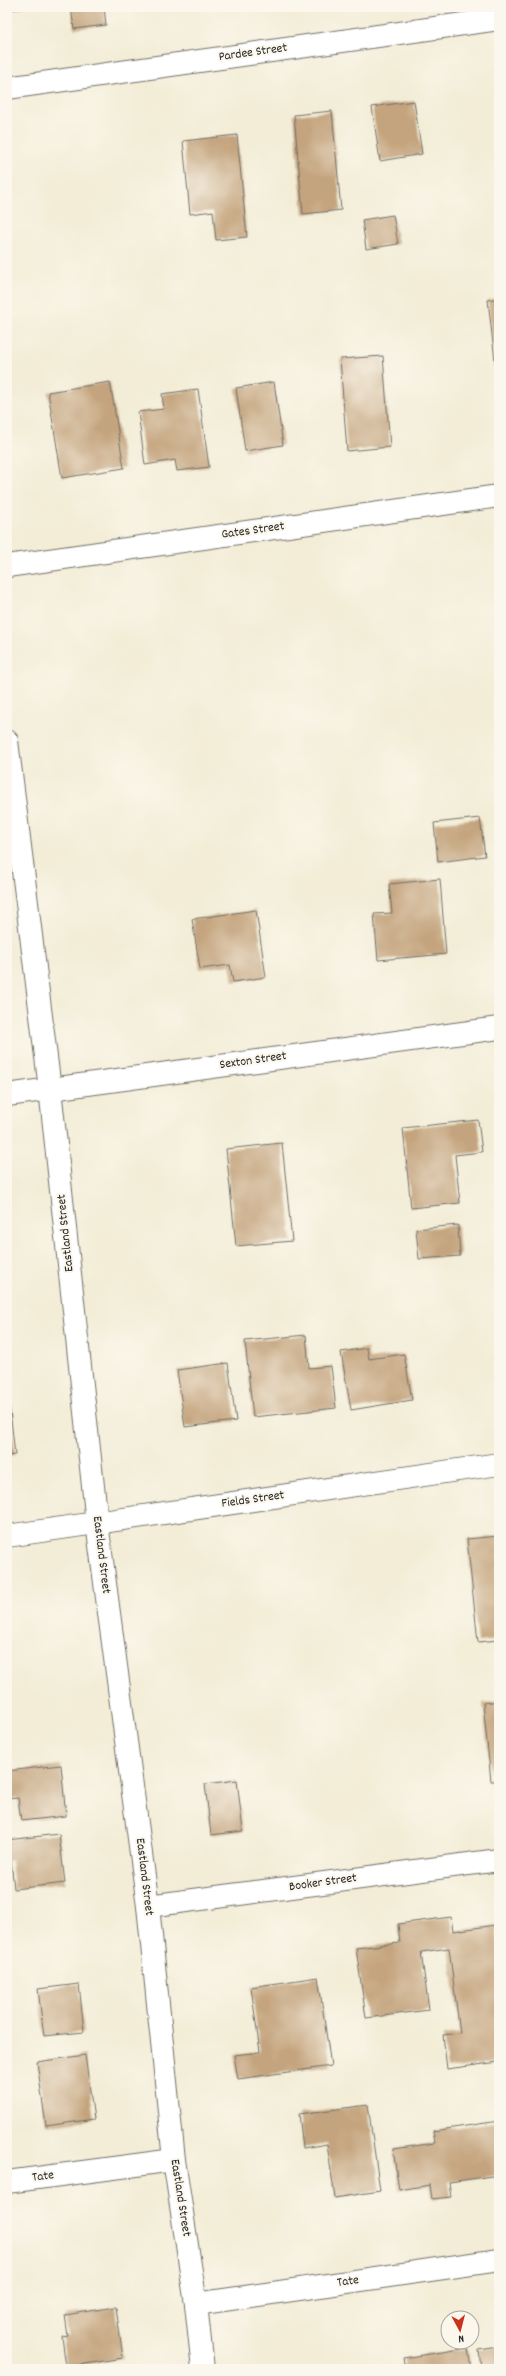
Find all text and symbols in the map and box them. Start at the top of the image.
street label: Pardee Street [218,39,289,67]
street label: Gates Street [220,517,286,545]
street label: Sexton Street [218,1047,288,1075]
street label: Eastland Street [52,1193,80,1273]
street label: Fields Street [220,1486,286,1514]
street label: Eastland Street [87,1515,115,1595]
street label: Eastland Street [130,1837,158,1917]
street label: Booker Street [288,1869,358,1897]
street label: Eastland Street [165,2158,196,2238]
street label: Tate [31,2166,55,2188]
street label: Tate [336,2271,360,2293]
north arrow [440,2310,480,2350]
text: N [457,2330,465,2346]

